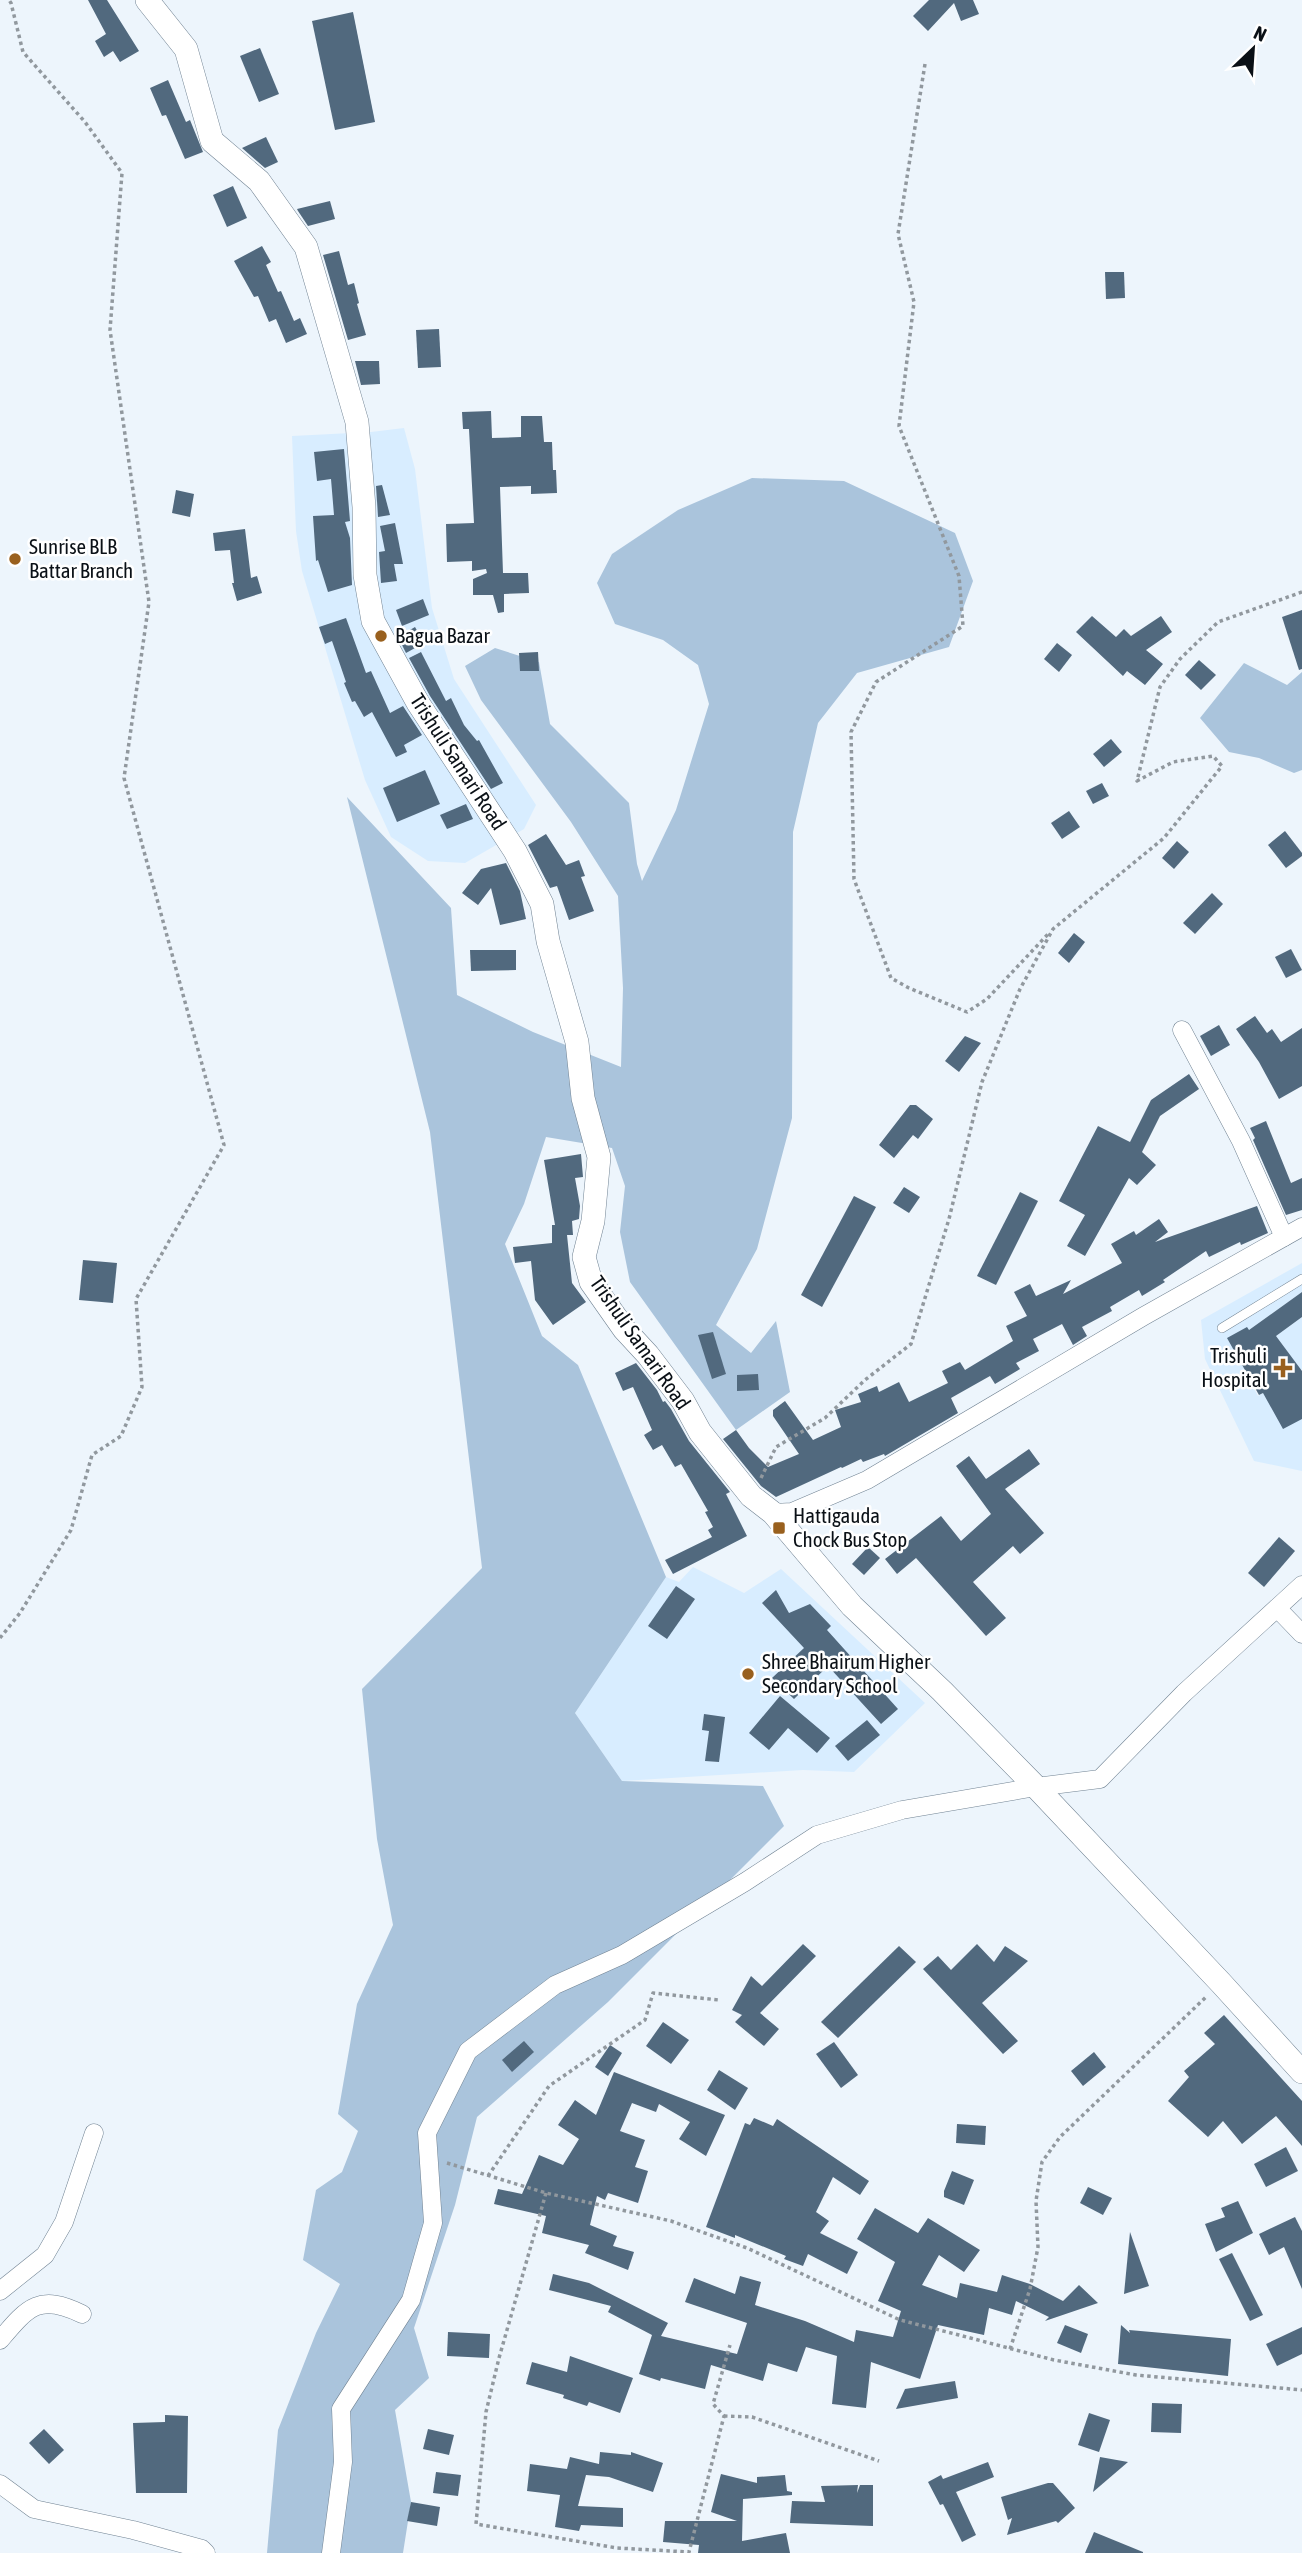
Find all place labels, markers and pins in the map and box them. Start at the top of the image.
place label: Sunrise BLB Battar Branch [29,534,133,582]
marker: Sunrise BLB Battar Branch [7,551,23,567]
place label: Bagua Bazar [395,623,491,647]
marker: Bagua Bazar [373,628,389,644]
place label: Trishuli Hospital [1201,1343,1267,1391]
marker: Trishuli Hospital [1273,1358,1293,1378]
place label: Hattigauda Chock Bus Stop [793,1503,907,1551]
marker: Hattigauda Chock Bus Stop [771,1520,787,1536]
place label: Shree Bhairum Higher Secondary School [762,1649,931,1697]
marker: Shree Bhairum Higher Secondary School [740,1666,756,1682]

